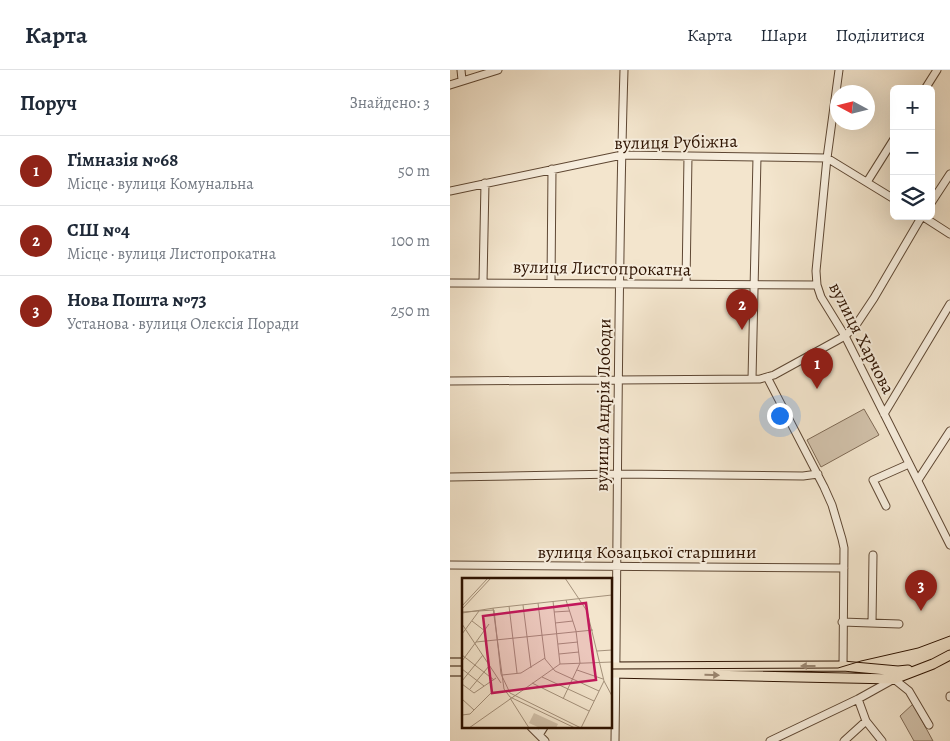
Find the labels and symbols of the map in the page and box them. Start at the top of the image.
north arrow [830,85,875,130]
street label: вулиця Рубіжна [614,129,739,155]
street label: вулиця Листопрокатна [513,254,692,282]
street label: вулиця Харчова [824,278,901,399]
pin: 2 [726,289,758,330]
street label: вулиця Андрія Лободи [589,318,617,492]
pin: 1 [801,348,833,389]
your location [767,403,793,429]
street label: вулиця Козацької старшини [538,540,757,564]
pin: 3 [905,570,937,611]
inset map [462,578,612,728]
one-way arrow [799,662,815,670]
one-way arrow [705,671,721,679]

